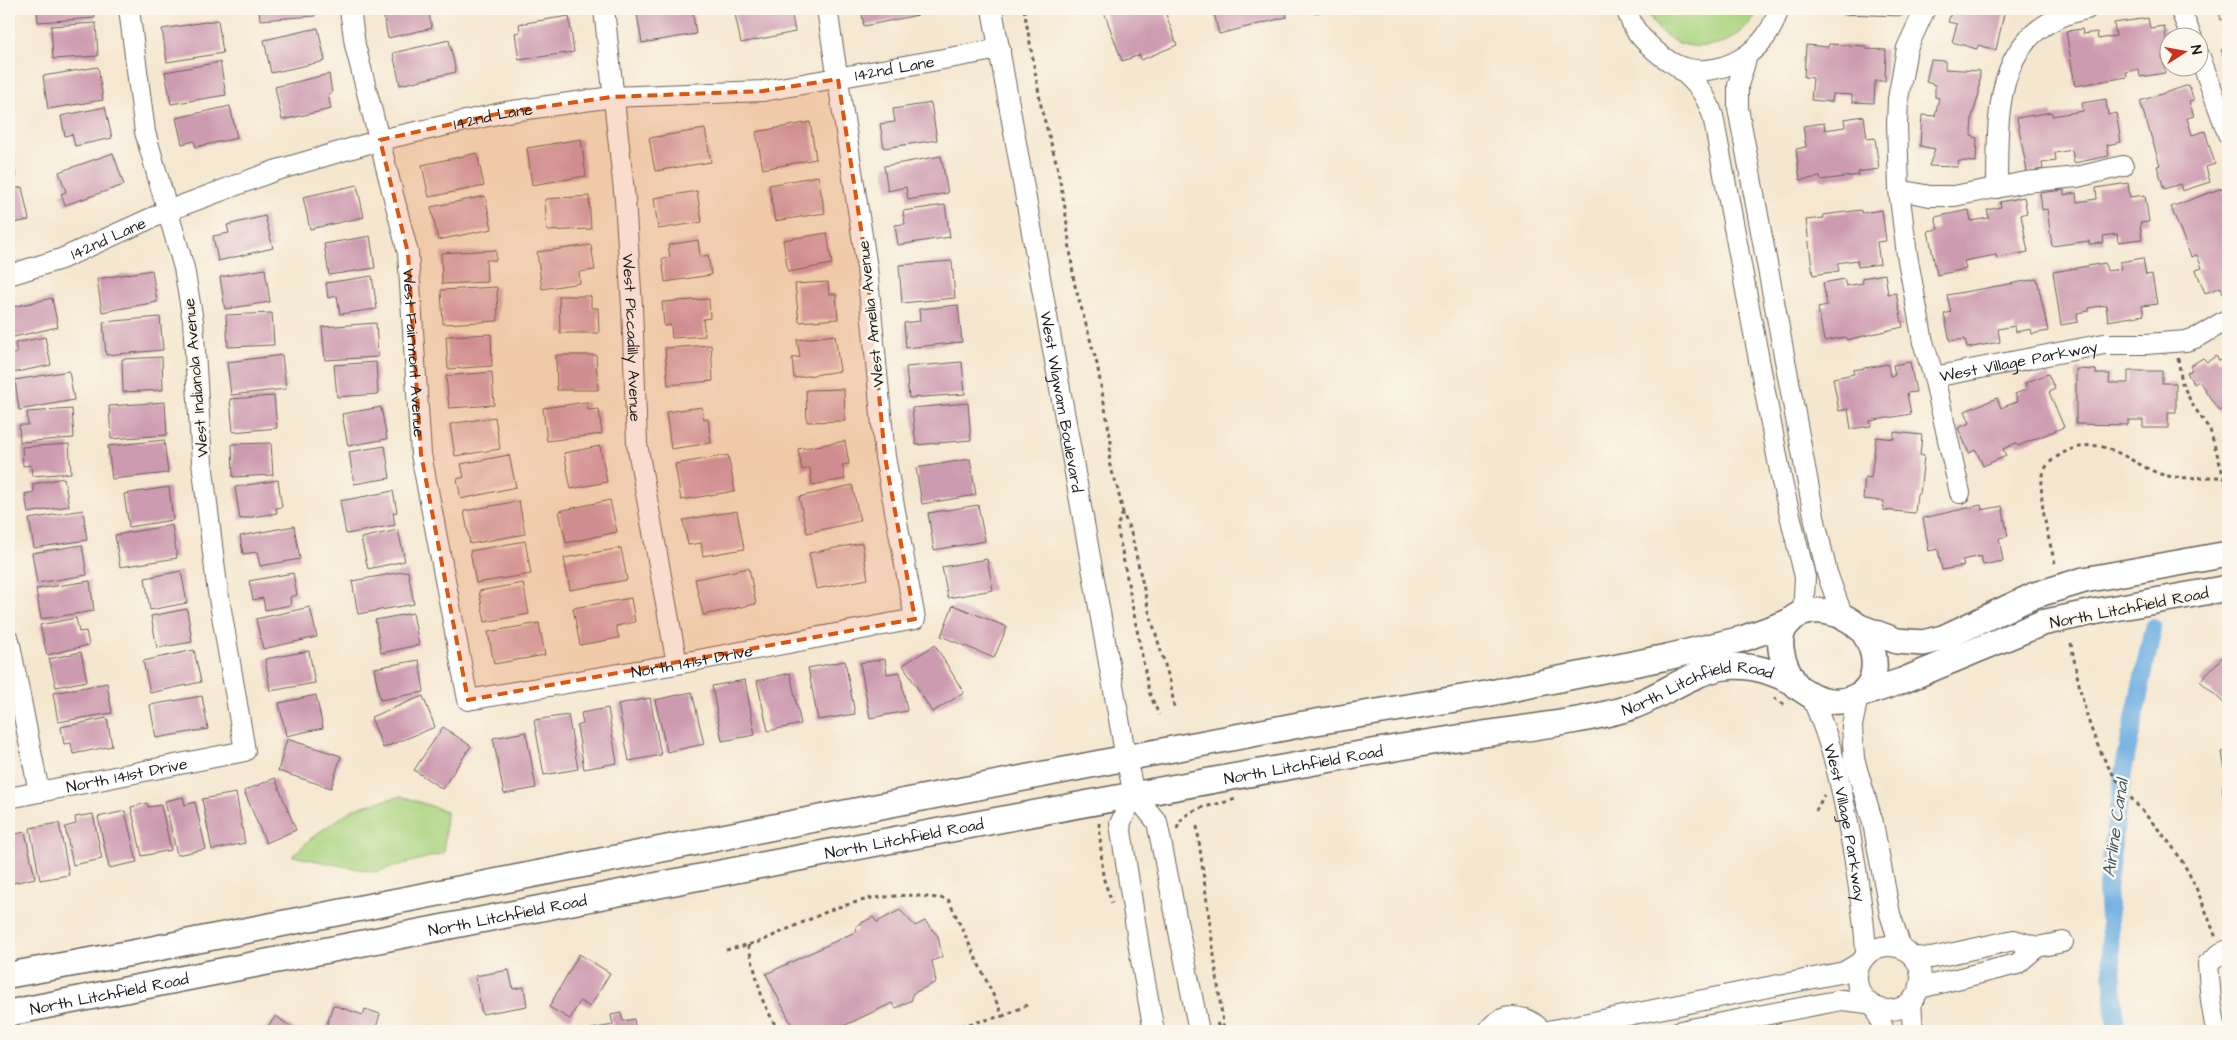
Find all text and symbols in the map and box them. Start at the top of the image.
north arrow [2160,28,2210,78]
text: N [2185,43,2206,56]
street label: 142nd Lane [853,51,936,87]
street label: 142nd Lane [451,98,535,135]
street label: 142nd Lane [67,212,150,265]
street label: West Amelia Avenue [852,239,890,388]
street label: West Piccadilly Avenue [617,253,646,423]
street label: West Fairmont Avenue [397,268,430,438]
street label: West Indianola Avenue [178,297,214,458]
street label: West Wigwam Boulevard [1034,310,1088,494]
street label: West Village Parkway [1938,335,2100,388]
street label: North Litchfield Road [2048,582,2210,634]
street label: North 141st Drive [629,640,755,684]
street label: North Litchfield Road [1619,656,1776,721]
street label: North Litchfield Road [1222,740,1385,790]
street label: West Village Parkway [1818,741,1871,903]
street label: North 141st Drive [64,753,190,798]
water label: Airline Canal [2096,775,2135,879]
street label: North Litchfield Road [823,813,985,865]
street label: North Litchfield Road [426,889,589,942]
street label: North Litchfield Road [28,968,190,1021]

